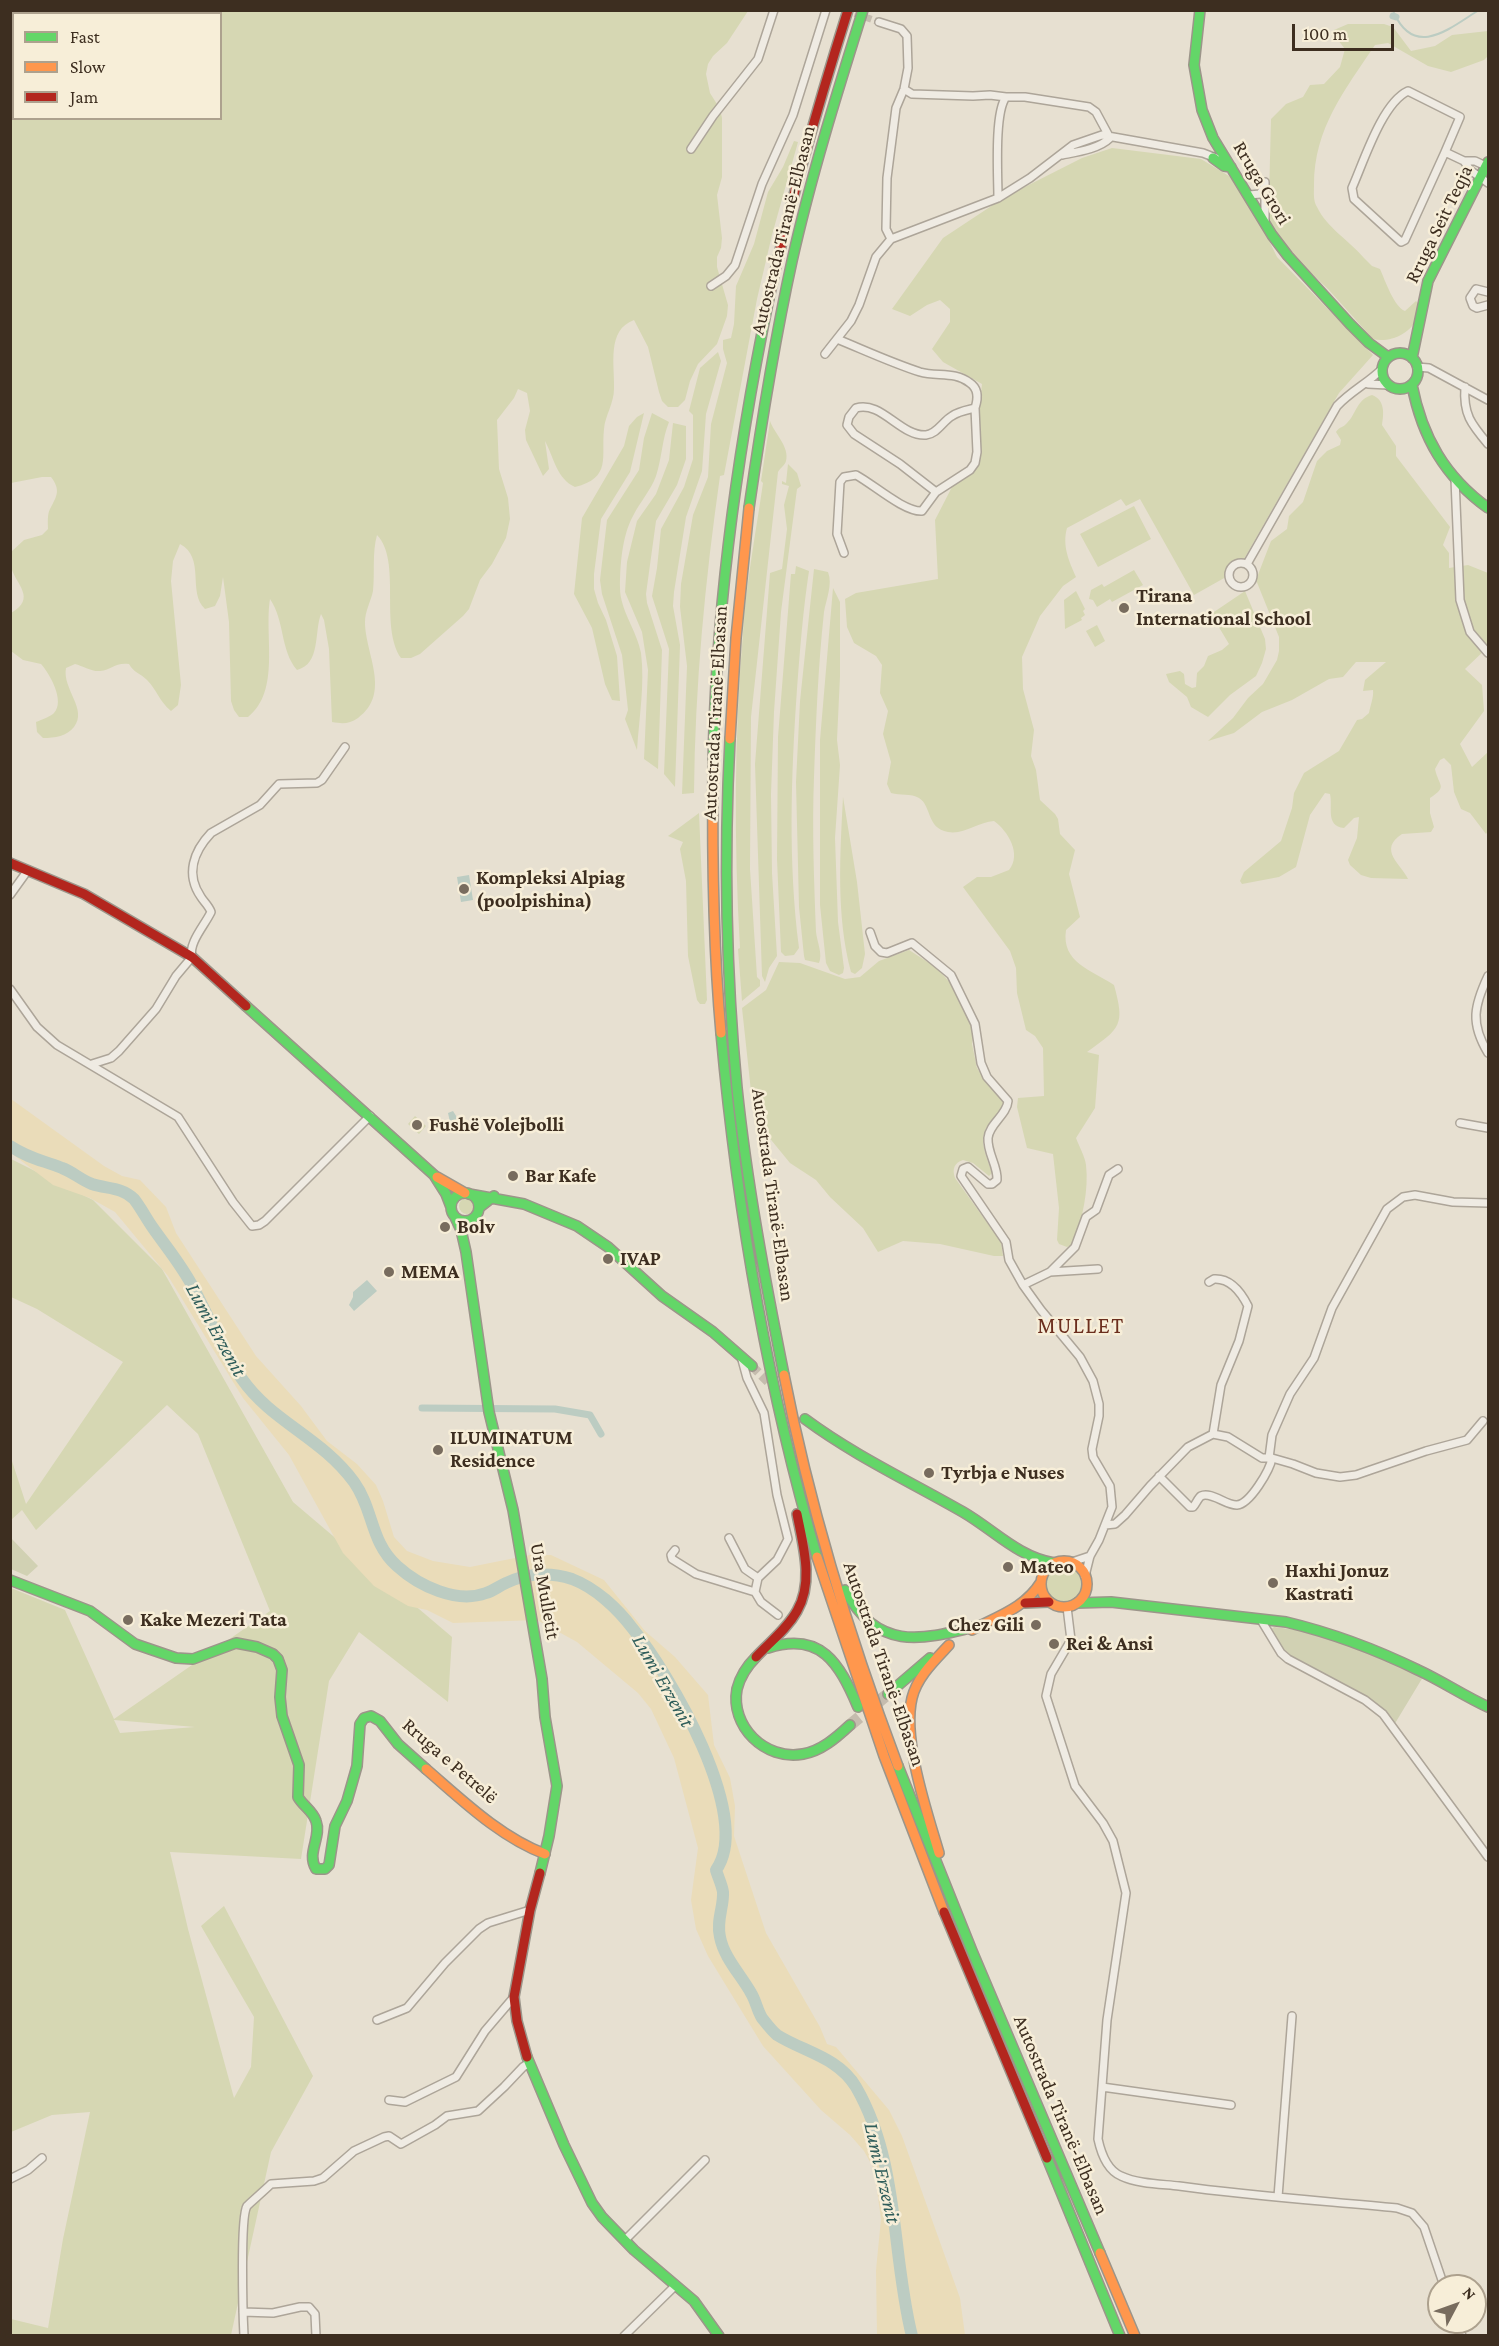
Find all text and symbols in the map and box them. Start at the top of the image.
legend [12,12,222,120]
scale bar [1295,12,1397,50]
text: 100 m [1303,24,1347,44]
text: Fast [70,27,100,47]
text: Slow [70,57,105,77]
text: Jam [70,87,98,107]
street label: Autostrada Tiranë-Elbasan [745,123,821,337]
street label: Rruga Grori [1228,137,1296,229]
street label: Rruga Seit Teqja [1400,161,1478,287]
place label: Tirana International School [1136,584,1311,631]
marker: Tirana International School [1117,601,1131,615]
street label: Autostrada Tiranë-Elbasan [697,605,733,821]
place label: Kompleksi Alpiag (poolpishina) [476,866,625,913]
marker: Kompleksi Alpiag (poolpishina) [457,882,471,896]
street label: Autostrada Tiranë-Elbasan [746,1087,800,1303]
place label: Fushë Volejbolli [429,1113,564,1137]
marker: Fushë Volejbolli [410,1118,424,1132]
place label: Bar Kafe [525,1164,596,1188]
marker: Bar Kafe [506,1169,520,1183]
place label: Bolv [457,1215,495,1239]
marker: Bolv [438,1220,452,1234]
place label: IVAP [620,1247,661,1271]
marker: IVAP [601,1252,615,1266]
place label: MEMA [401,1260,459,1284]
marker: MEMA [382,1265,396,1279]
water label: Lumi Erzenit [180,1279,252,1381]
district label: MULLET [1037,1313,1125,1339]
place label: ILUMINATUM Residence [450,1426,573,1473]
marker: ILUMINATUM Residence [431,1443,445,1457]
place label: Tyrbja e Nuses [941,1461,1064,1485]
marker: Tyrbja e Nuses [922,1466,936,1480]
street label: Ura Mulletit [525,1541,565,1641]
place label: Mateo [1020,1555,1074,1579]
street label: Autostrada Tiranë-Elbasan [838,1559,930,1769]
place label: Haxhi Jonuz Kastrati [1285,1559,1389,1606]
marker: Mateo [1001,1560,1015,1574]
marker: Haxhi Jonuz Kastrati [1266,1576,1280,1590]
place label: Kake Mezeri Tata [140,1608,287,1632]
marker: Kake Mezeri Tata [121,1613,135,1627]
place label: Chez Gili [948,1613,1024,1637]
marker: Chez Gili [1029,1618,1043,1632]
water label: Lumi Erzenit [626,1630,700,1732]
place label: Rei & Ansi [1066,1632,1153,1656]
marker: Rei & Ansi [1047,1637,1061,1651]
street label: Rruga e Petrelë [397,1713,503,1809]
street label: Autostrada Tiranë-Elbasan [1008,2011,1114,2219]
water label: Lumi Erzenit [858,2120,906,2226]
north arrow [1427,2274,1487,2334]
text: N [1459,2283,1479,2303]

